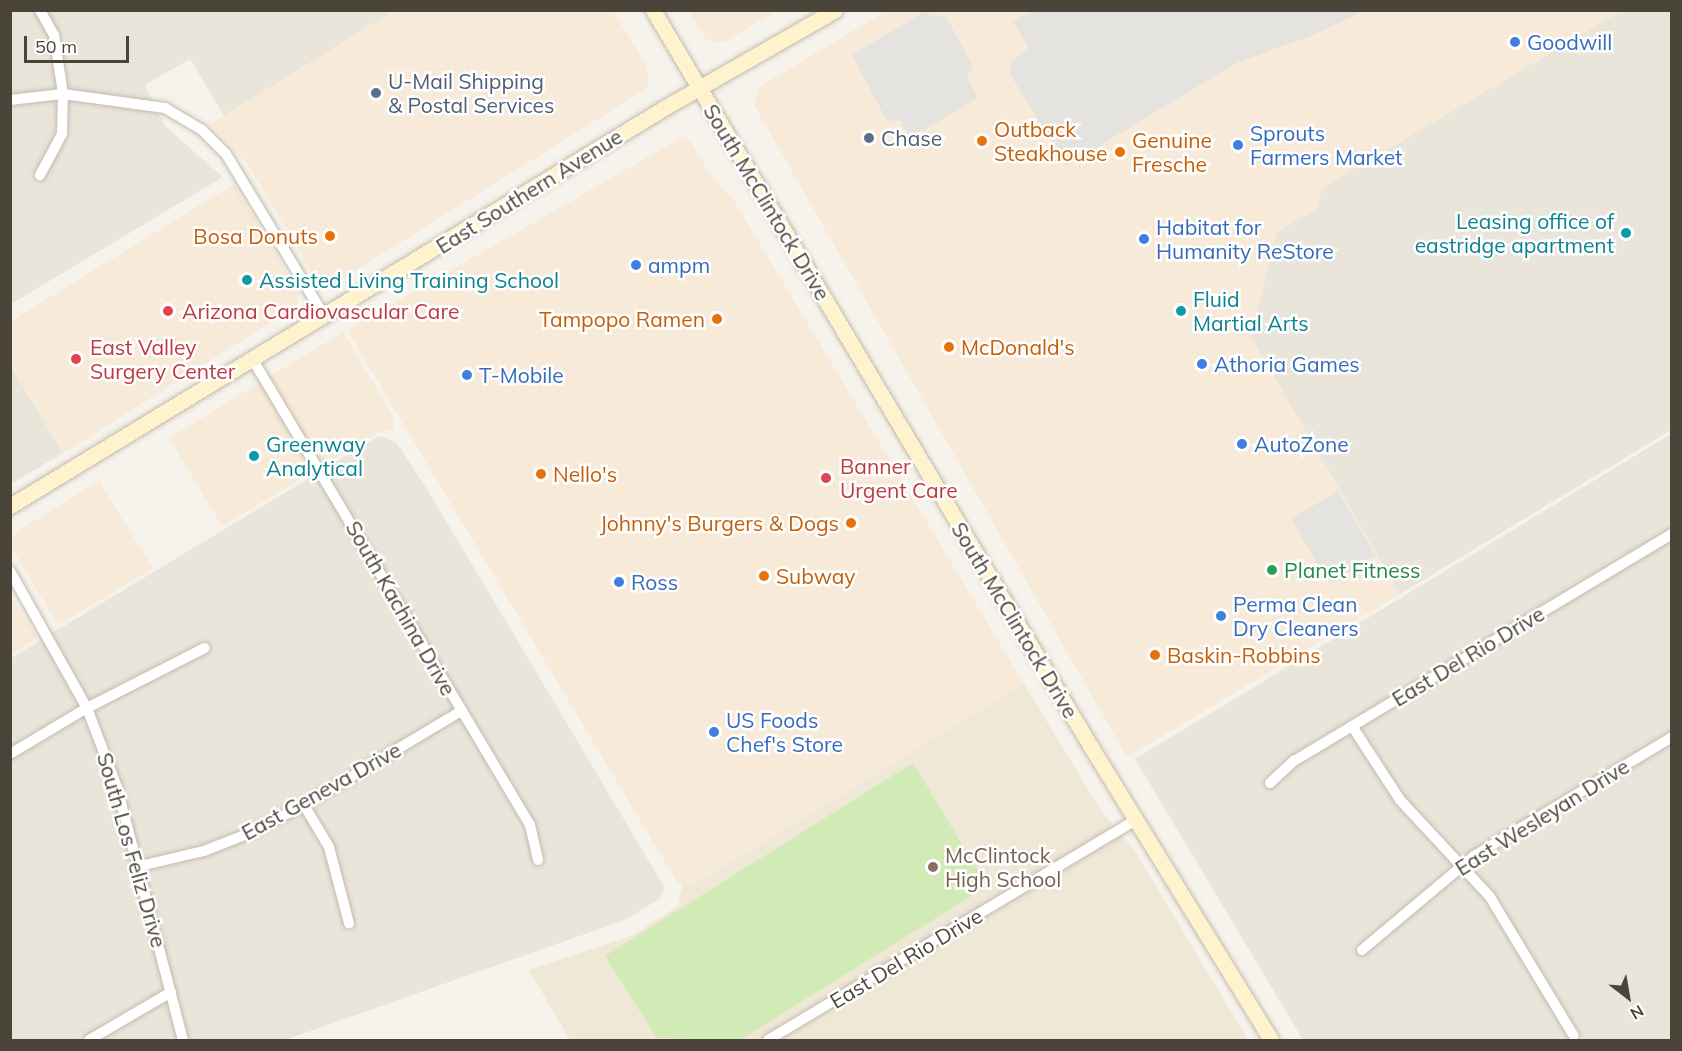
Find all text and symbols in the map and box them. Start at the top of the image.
scale bar [27,24,132,62]
place label: Goodwill [1527,29,1612,55]
text: 50 m [35,35,77,58]
marker: Goodwill [1508,35,1522,49]
place label: U-Mail Shipping & Postal Services [388,68,554,118]
marker: U-Mail Shipping & Postal Services [369,86,383,100]
street label: South McClintock Drive [698,99,836,305]
place label: Outback Steakhouse [994,116,1107,166]
place label: Sprouts Farmers Market [1250,120,1402,170]
street label: East Southern Avenue [431,123,627,259]
place label: Chase [881,125,942,151]
place label: Genuine Fresche [1132,127,1212,177]
marker: Chase [862,131,876,145]
marker: Outback Steakhouse [975,134,989,148]
marker: Sprouts Farmers Market [1231,138,1245,152]
marker: Genuine Fresche [1113,145,1127,159]
place label: Leasing office of eastridge apartment [1415,208,1614,258]
place label: Habitat for Humanity ReStore [1156,214,1334,264]
place label: Bosa Donuts [193,223,318,249]
marker: Leasing office of eastridge apartment [1619,226,1633,240]
marker: Bosa Donuts [323,229,337,243]
marker: Habitat for Humanity ReStore [1137,232,1151,246]
place label: ampm [648,252,710,278]
marker: ampm [629,258,643,272]
place label: Assisted Living Training School [259,267,559,293]
marker: Assisted Living Training School [240,273,254,287]
place label: Fluid Martial Arts [1193,286,1309,336]
place label: Arizona Cardiovascular Care [182,298,459,324]
marker: Arizona Cardiovascular Care [159,302,177,320]
marker: Fluid Martial Arts [1174,304,1188,318]
place label: Tampopo Ramen [539,306,705,332]
marker: Tampopo Ramen [710,312,724,326]
place label: East Valley Surgery Center [90,334,235,384]
place label: McDonald's [961,334,1075,360]
marker: McDonald's [942,340,956,354]
marker: East Valley Surgery Center [67,350,85,368]
place label: Athoria Games [1214,351,1360,377]
marker: Athoria Games [1195,357,1209,371]
place label: T-Mobile [479,362,564,388]
marker: T-Mobile [460,368,474,382]
place label: Greenway Analytical [266,431,366,481]
place label: AutoZone [1254,431,1349,457]
marker: AutoZone [1235,437,1249,451]
marker: Greenway Analytical [247,449,261,463]
place label: Banner Urgent Care [840,453,958,503]
place label: Nello's [553,461,617,487]
marker: Nello's [534,467,548,481]
marker: Banner Urgent Care [817,469,835,487]
place label: Johnny's Burgers & Dogs [600,510,839,536]
street label: South Kachina Drive [341,516,461,700]
marker: Johnny's Burgers & Dogs [844,516,858,530]
street label: South McClintock Drive [946,517,1084,723]
place label: Planet Fitness [1284,557,1421,583]
place label: Subway [776,563,855,589]
marker: Planet Fitness [1265,563,1279,577]
place label: Ross [631,569,678,595]
marker: Subway [757,569,771,583]
marker: Ross [612,575,626,589]
place label: Perma Clean Dry Cleaners [1233,591,1359,641]
street label: East Del Rio Drive [1387,601,1549,711]
marker: Perma Clean Dry Cleaners [1214,609,1228,623]
place label: Baskin-Robbins [1167,642,1321,668]
marker: Baskin-Robbins [1148,648,1162,662]
place label: US Foods Chef's Store [726,707,843,757]
marker: US Foods Chef's Store [707,725,721,739]
street label: East Geneva Drive [237,737,405,845]
street label: South Los Feliz Drive [92,750,172,950]
street label: East Wesleyan Drive [1450,753,1634,881]
place label: McClintock High School [945,842,1061,892]
marker: McClintock High School [926,860,940,874]
street label: East Del Rio Drive [825,903,987,1013]
north arrow [1598,967,1658,1027]
text: N [1627,1001,1648,1024]

